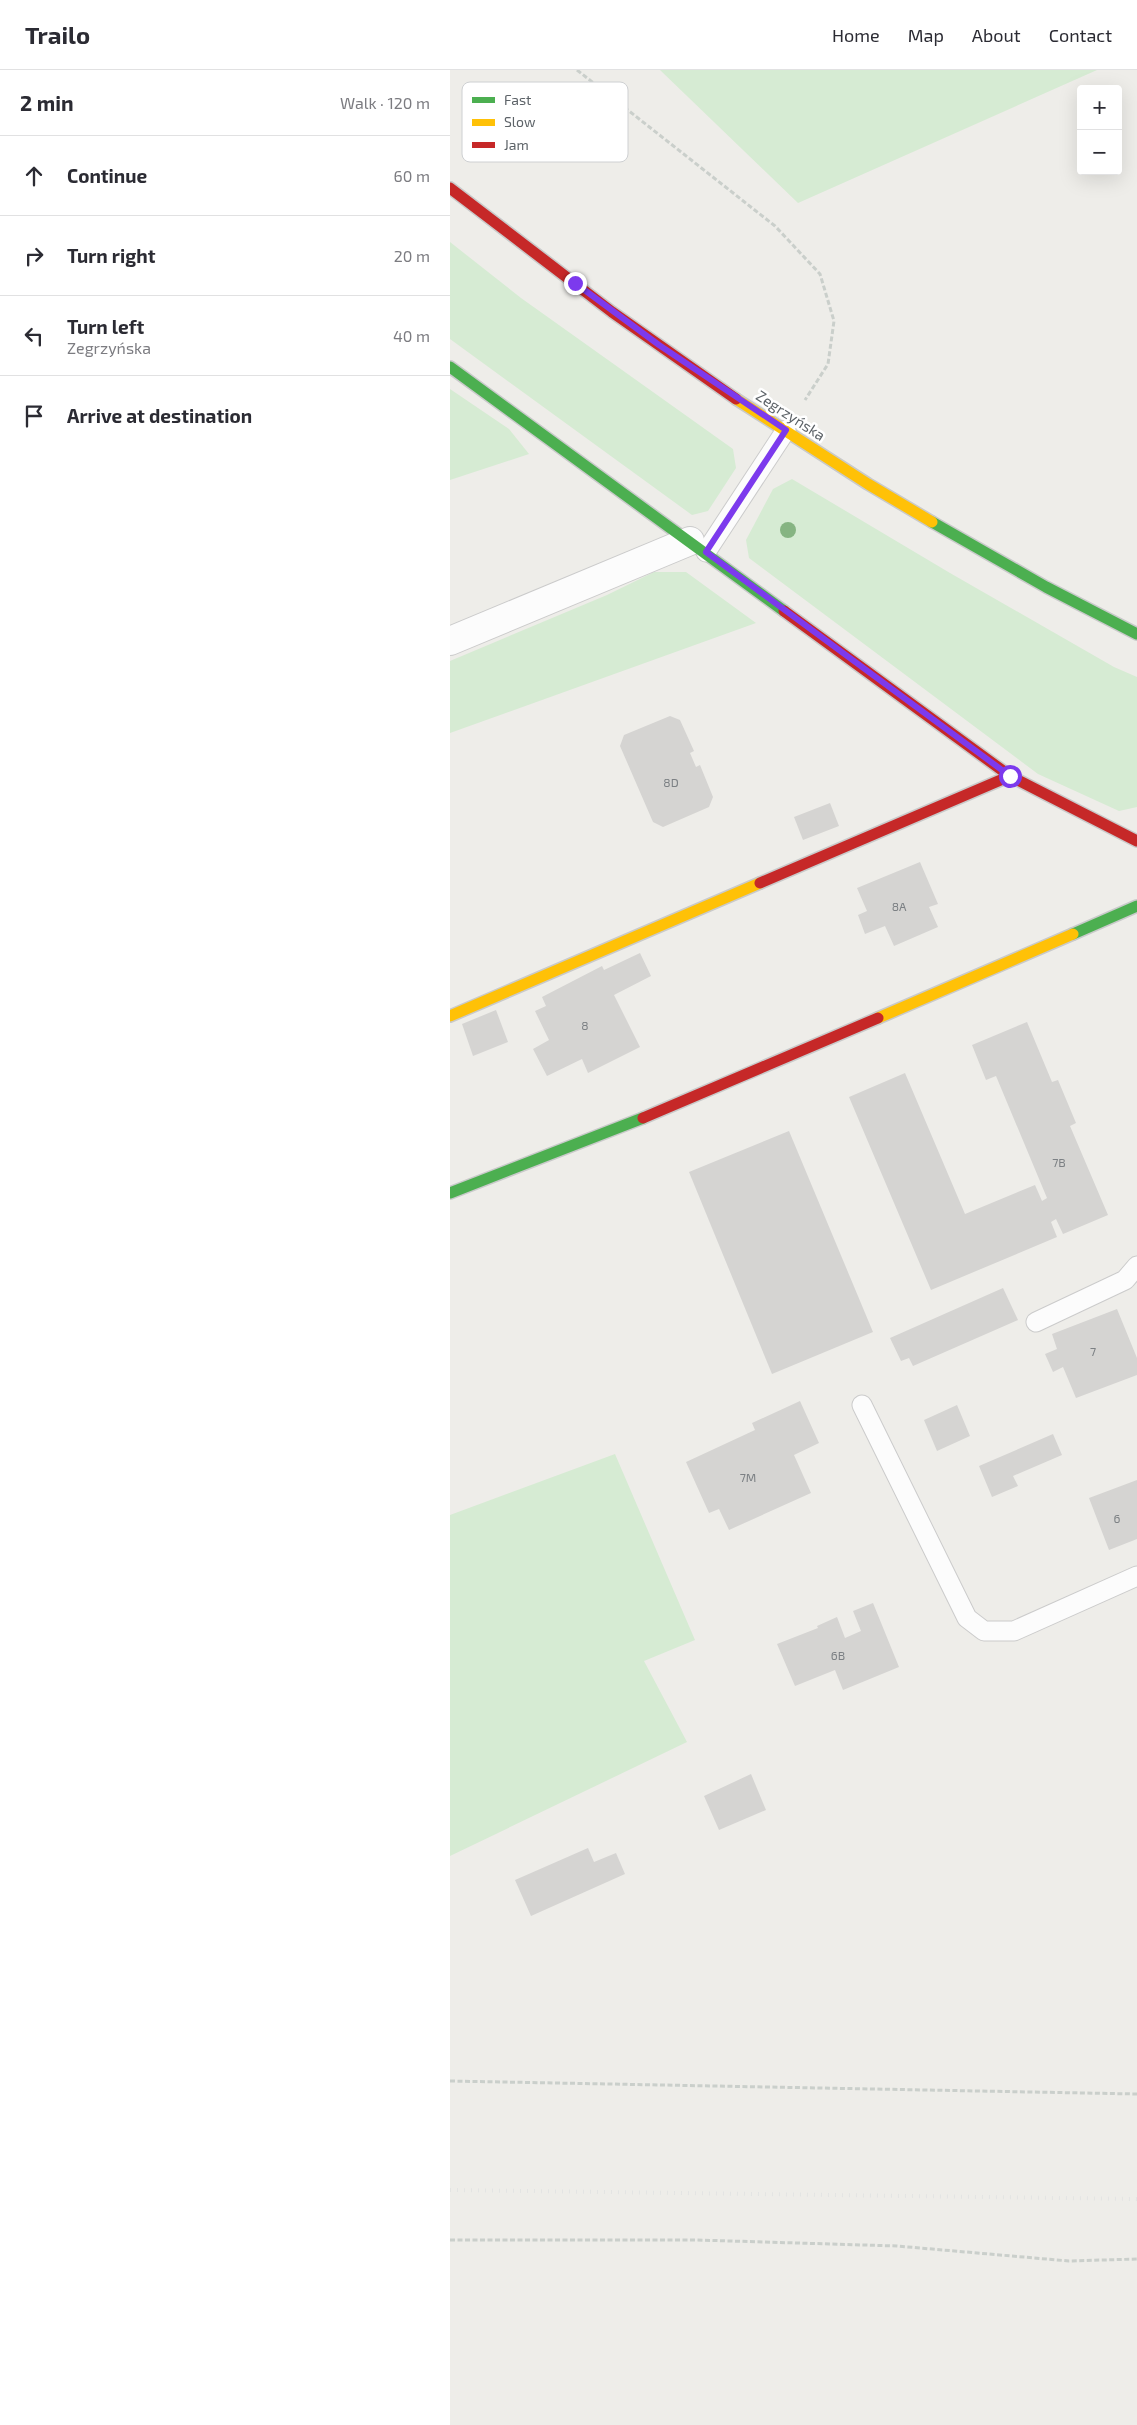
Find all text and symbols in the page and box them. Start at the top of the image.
text: Trailo [25,20,90,49]
text: Home [832,24,880,46]
text: Map [908,24,944,46]
text: About [972,24,1021,46]
text: Contact [1049,24,1112,46]
legend [462,82,628,162]
map controls [1077,85,1122,175]
button: + [1077,85,1122,130]
text: 2 min [20,90,74,115]
text: Fast [504,91,531,108]
text: Walk · 120 m [340,93,430,112]
text: Slow [504,113,536,130]
button: − [1077,130,1122,175]
text: Jam [504,136,529,153]
icon: ahead [20,162,48,190]
text: Continue [67,164,147,187]
text: 60 m [394,166,430,185]
icon: right [20,242,48,270]
text: Turn right [67,244,155,267]
text: 20 m [394,246,430,265]
route end [564,272,587,295]
text: Turn left [67,315,144,338]
icon: left [20,322,48,350]
text: 40 m [393,326,430,345]
text: Zegrzyńska [67,338,151,357]
street label: Zegrzyńska [753,386,829,444]
icon: arrive [20,402,48,430]
text: Arrive at destination [67,404,252,427]
route start [999,765,1022,788]
house number: 8D [663,775,679,789]
house number: 8A [892,899,907,913]
house number: 8 [581,1018,589,1032]
house number: 7B [1052,1155,1066,1169]
house number: 7 [1090,1344,1096,1358]
house number: 7M [740,1470,756,1484]
house number: 6 [1114,1511,1121,1525]
house number: 6B [831,1648,845,1662]

